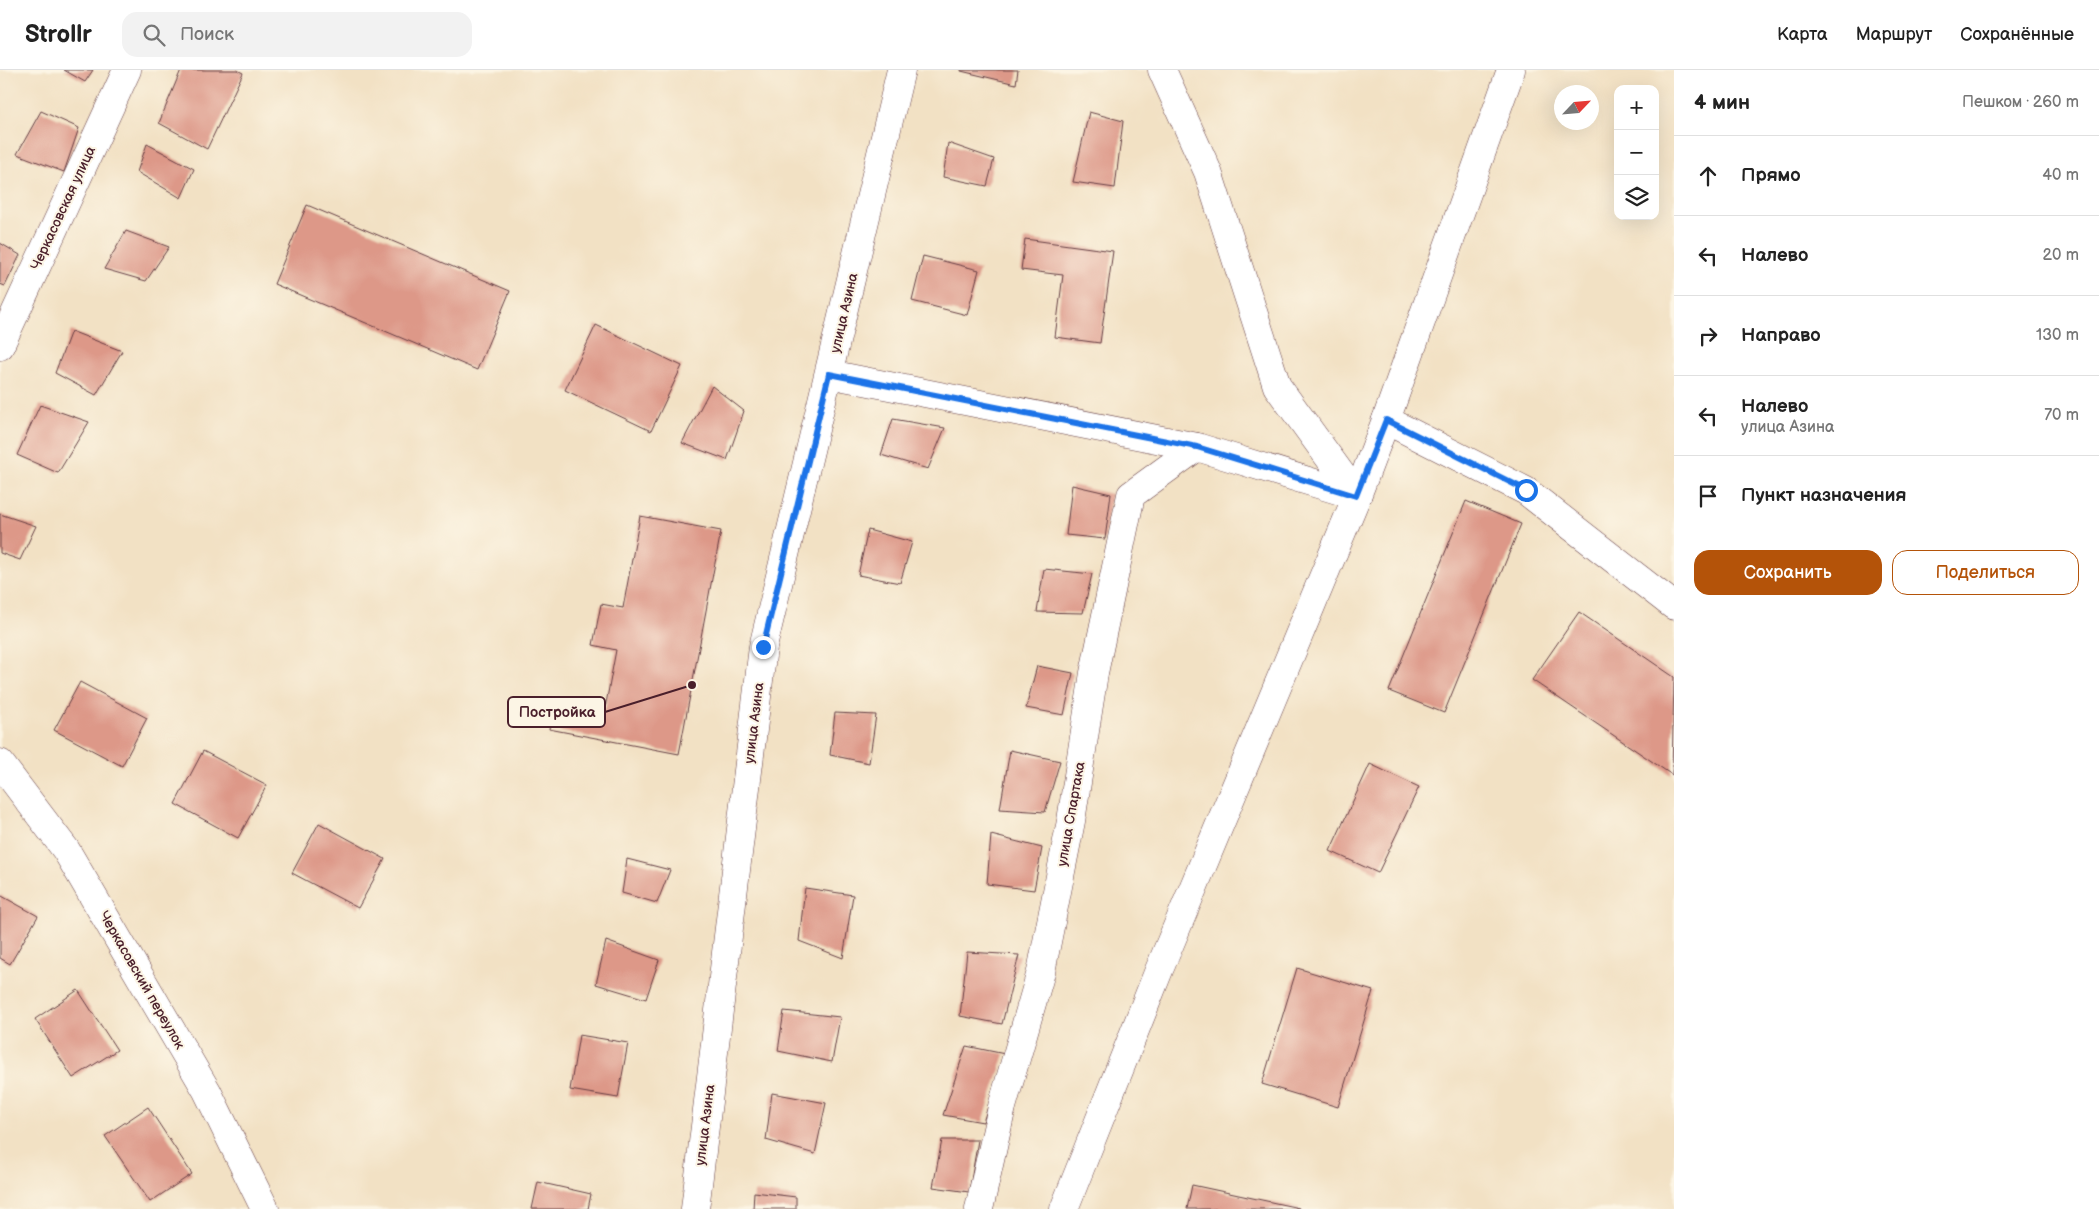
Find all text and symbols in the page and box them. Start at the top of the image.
search box [122,12,472,57]
text: Strollr [25,20,92,49]
icon: search [140,21,168,49]
text: Поиск [180,23,234,46]
text: Карта [1777,24,1828,45]
text: Маршрут [1856,24,1932,45]
text: Сохранённые [1960,24,2074,45]
north arrow [1554,85,1599,130]
map controls [1614,85,1659,220]
button: + [1614,85,1659,130]
text: 4 мин [1694,90,1750,115]
text: Пешком · 260 m [1962,93,2079,112]
button: − [1614,130,1659,175]
street label: Черкасовская улица [27,143,99,273]
icon: ahead [1694,162,1722,190]
text: Прямо [1741,164,1801,187]
text: 40 m [2042,166,2079,185]
button: layers [1614,175,1659,220]
icon: left [1694,242,1722,270]
text: Налево [1741,244,1808,267]
text: 20 m [2043,246,2079,265]
street label: улица Азина [827,271,862,355]
icon: right [1694,322,1722,350]
text: Направо [1741,324,1821,347]
text: 130 m [2036,326,2079,345]
text: Налево [1741,395,1808,418]
icon: left [1694,402,1722,430]
text: 70 m [2044,406,2079,425]
text: улица Азина [1741,418,1834,437]
route start [1515,479,1538,502]
icon: arrive [1694,482,1722,510]
text: Пункт назначения [1741,484,1906,507]
button: Сохранить [1694,550,1882,595]
button: Поделиться [1892,550,2079,595]
route end [752,636,775,659]
street label: улица Азина [741,681,768,765]
callout: Постройка [508,697,605,727]
text: Постройка [519,703,596,722]
street label: улица Спартака [1053,760,1089,868]
street label: Черкасовский переулок [95,908,189,1053]
street label: улица Азина [692,1083,719,1167]

